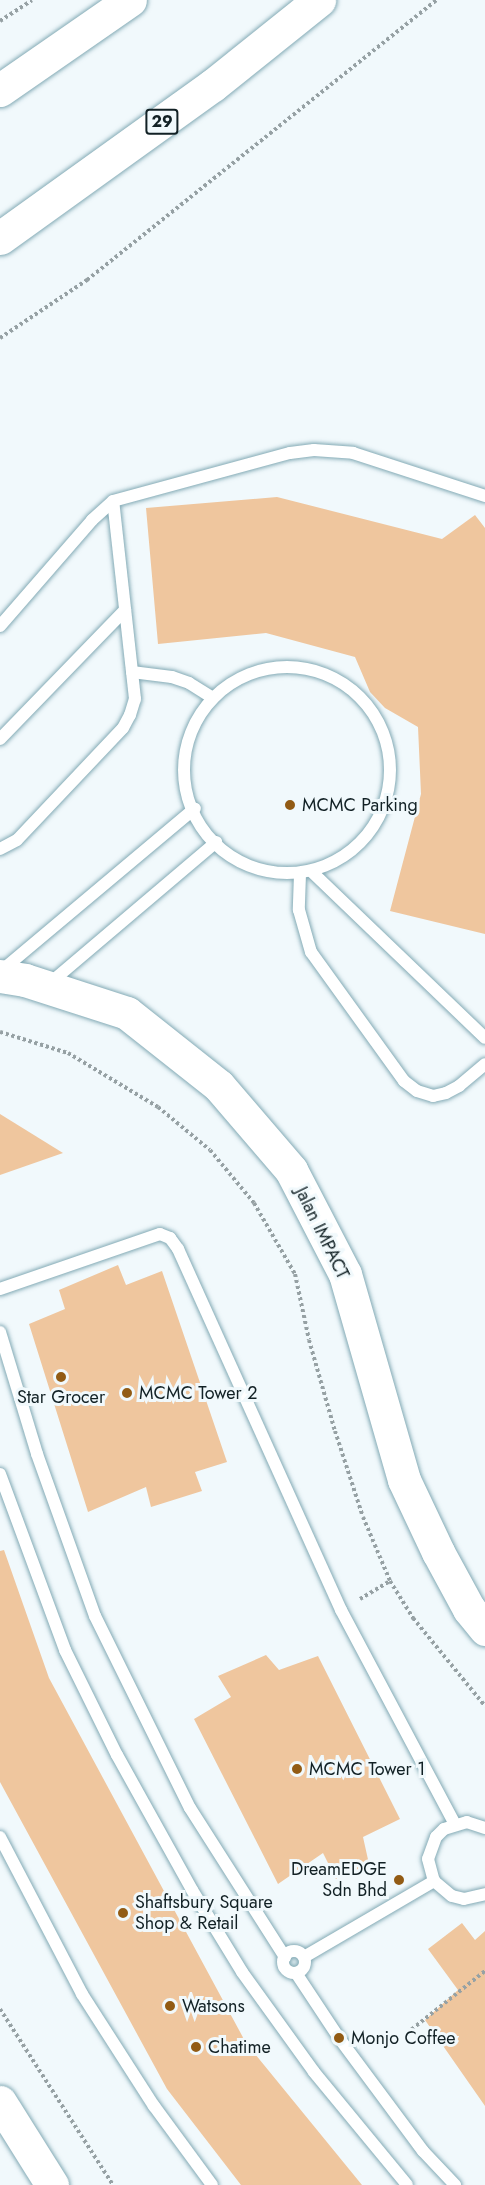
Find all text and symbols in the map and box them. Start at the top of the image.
road number: 29 [144,109,180,135]
place label: MCMC Parking [302,794,418,816]
marker: MCMC Parking [283,798,297,812]
street label: Jalan IMPACT [290,1183,354,1283]
marker: Star Grocer [54,1370,68,1384]
place label: MCMC Tower 2 [139,1382,257,1404]
place label: Star Grocer [17,1386,105,1408]
marker: MCMC Tower 2 [120,1386,134,1400]
place label: MCMC Tower 1 [309,1758,425,1780]
marker: MCMC Tower 1 [290,1762,304,1776]
place label: DreamEDGE Sdn Bhd [291,1859,387,1902]
marker: DreamEDGE Sdn Bhd [392,1873,406,1887]
place label: Shaftsbury Square Shop & Retail [135,1892,273,1934]
marker: Shaftsbury Square Shop & Retail [116,1906,130,1920]
place label: Watsons [182,1995,245,2017]
marker: Watsons [163,1999,177,2013]
place label: Monjo Coffee [351,2027,456,2049]
marker: Monjo Coffee [332,2031,346,2045]
place label: Chatime [208,2036,271,2058]
marker: Chatime [189,2040,203,2054]

